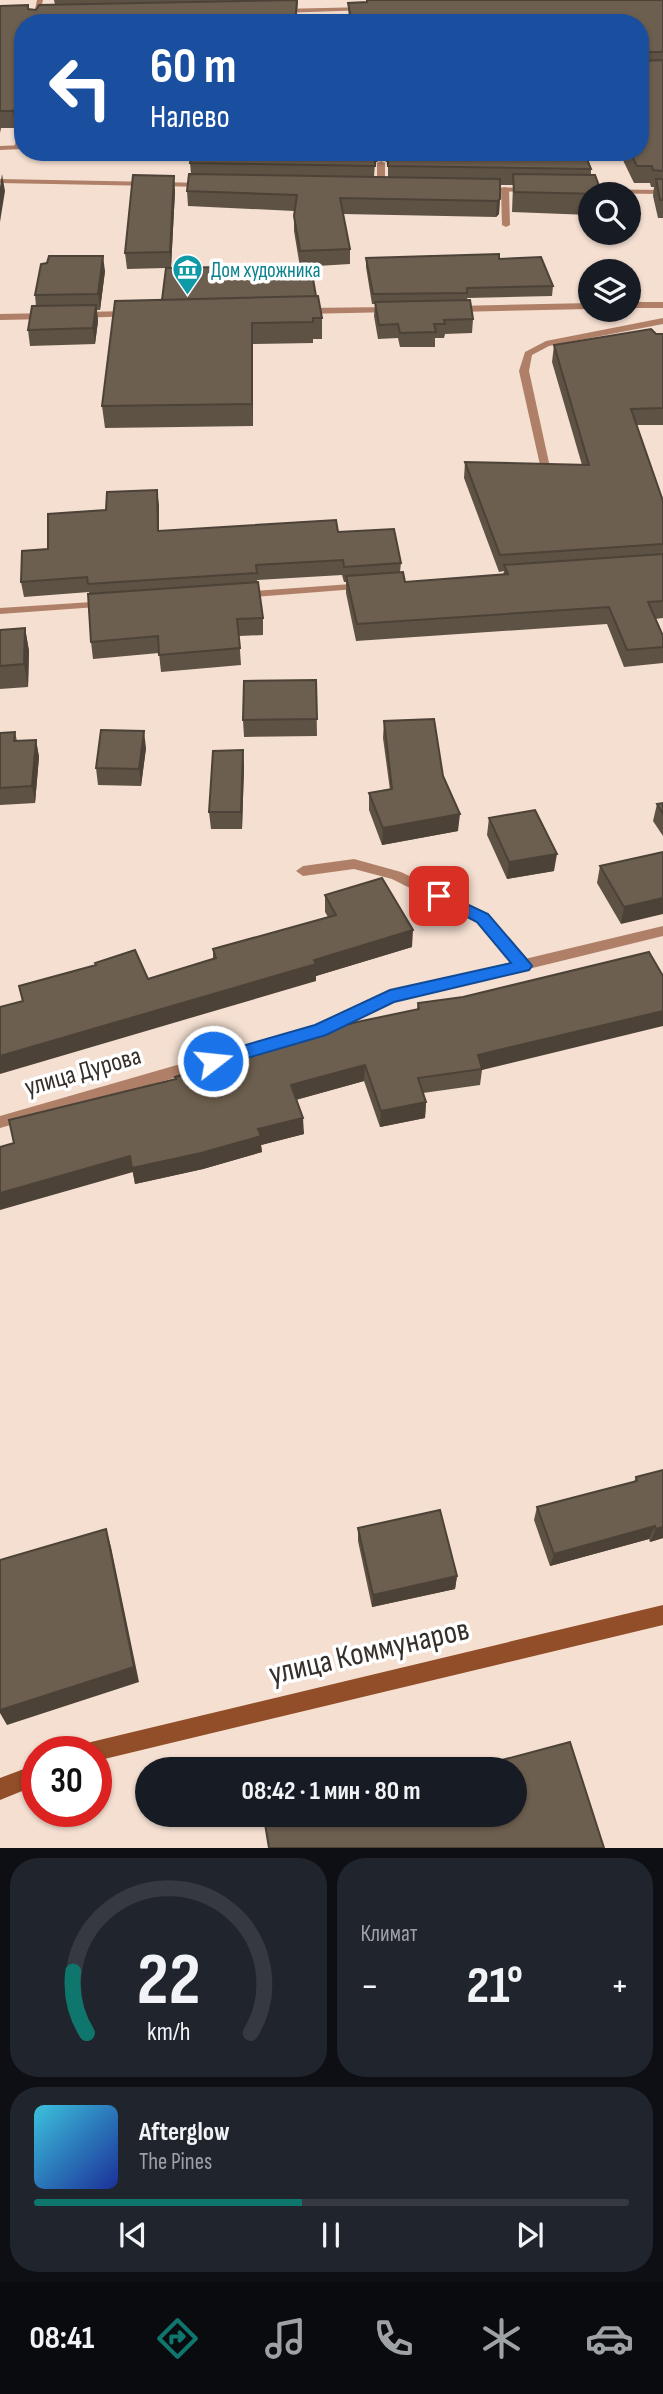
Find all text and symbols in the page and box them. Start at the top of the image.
text: 60 m [150,38,237,97]
icon: left [35,42,126,133]
text: Налево [150,98,230,137]
map controls [578,182,641,322]
button: search [578,182,641,245]
museum icon: Дом художника [171,253,205,297]
place label: Дом художника [211,258,321,283]
button: layers [578,259,641,322]
pin [409,866,469,926]
icon: arrive [420,877,458,915]
position arrow [176,1024,250,1098]
street label: улица Дурова [21,1041,145,1103]
street label: улица Коммунаров [265,1610,473,1694]
speed limit sign: 30 [21,1736,112,1827]
text: 08:42 · 1 мин · 80 m [242,1776,420,1807]
text: Климат [361,1920,418,1948]
text: 22 [136,1938,200,2026]
text: 21° [467,1955,523,2018]
text: − [361,1964,379,2009]
text: + [610,1964,629,2009]
text: km/h [147,2017,190,2048]
text: Afterglow [139,2117,230,2148]
text: The Pines [139,2148,212,2176]
icon: previous [114,2216,152,2254]
icon: pause [312,2216,350,2254]
icon: next [511,2216,549,2254]
icon: directions [153,2314,202,2363]
icon: music [261,2314,310,2363]
icon: phone [369,2314,418,2363]
icon: climate [477,2314,526,2363]
icon: car [585,2314,634,2363]
text: 08:41 [29,2319,94,2358]

